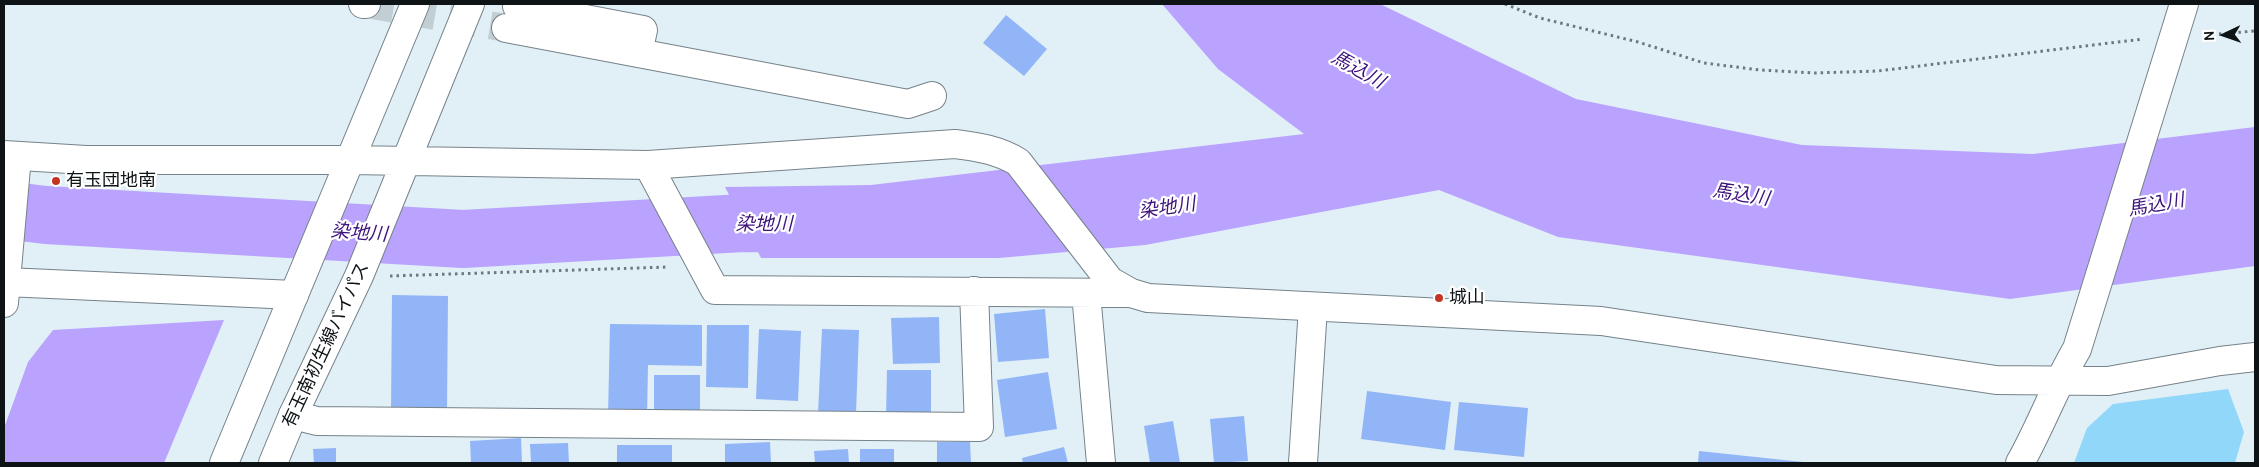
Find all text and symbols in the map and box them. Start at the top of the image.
north arrow [2199,10,2249,60]
text: N [2200,30,2218,41]
water label: 馬込川 [1328,46,1388,94]
place label: 有玉団地南 [66,170,156,192]
marker: 有玉団地南 [50,175,62,187]
water label: 馬込川 [1711,179,1771,211]
water label: 馬込川 [2126,189,2186,221]
water label: 染地川 [1137,193,1197,223]
water label: 染地川 [736,213,792,235]
water label: 染地川 [330,220,388,246]
street label: 有玉南初生線バイパス [278,259,374,431]
place label: 城山 [1449,287,1485,309]
marker: 城山 [1433,292,1445,304]

